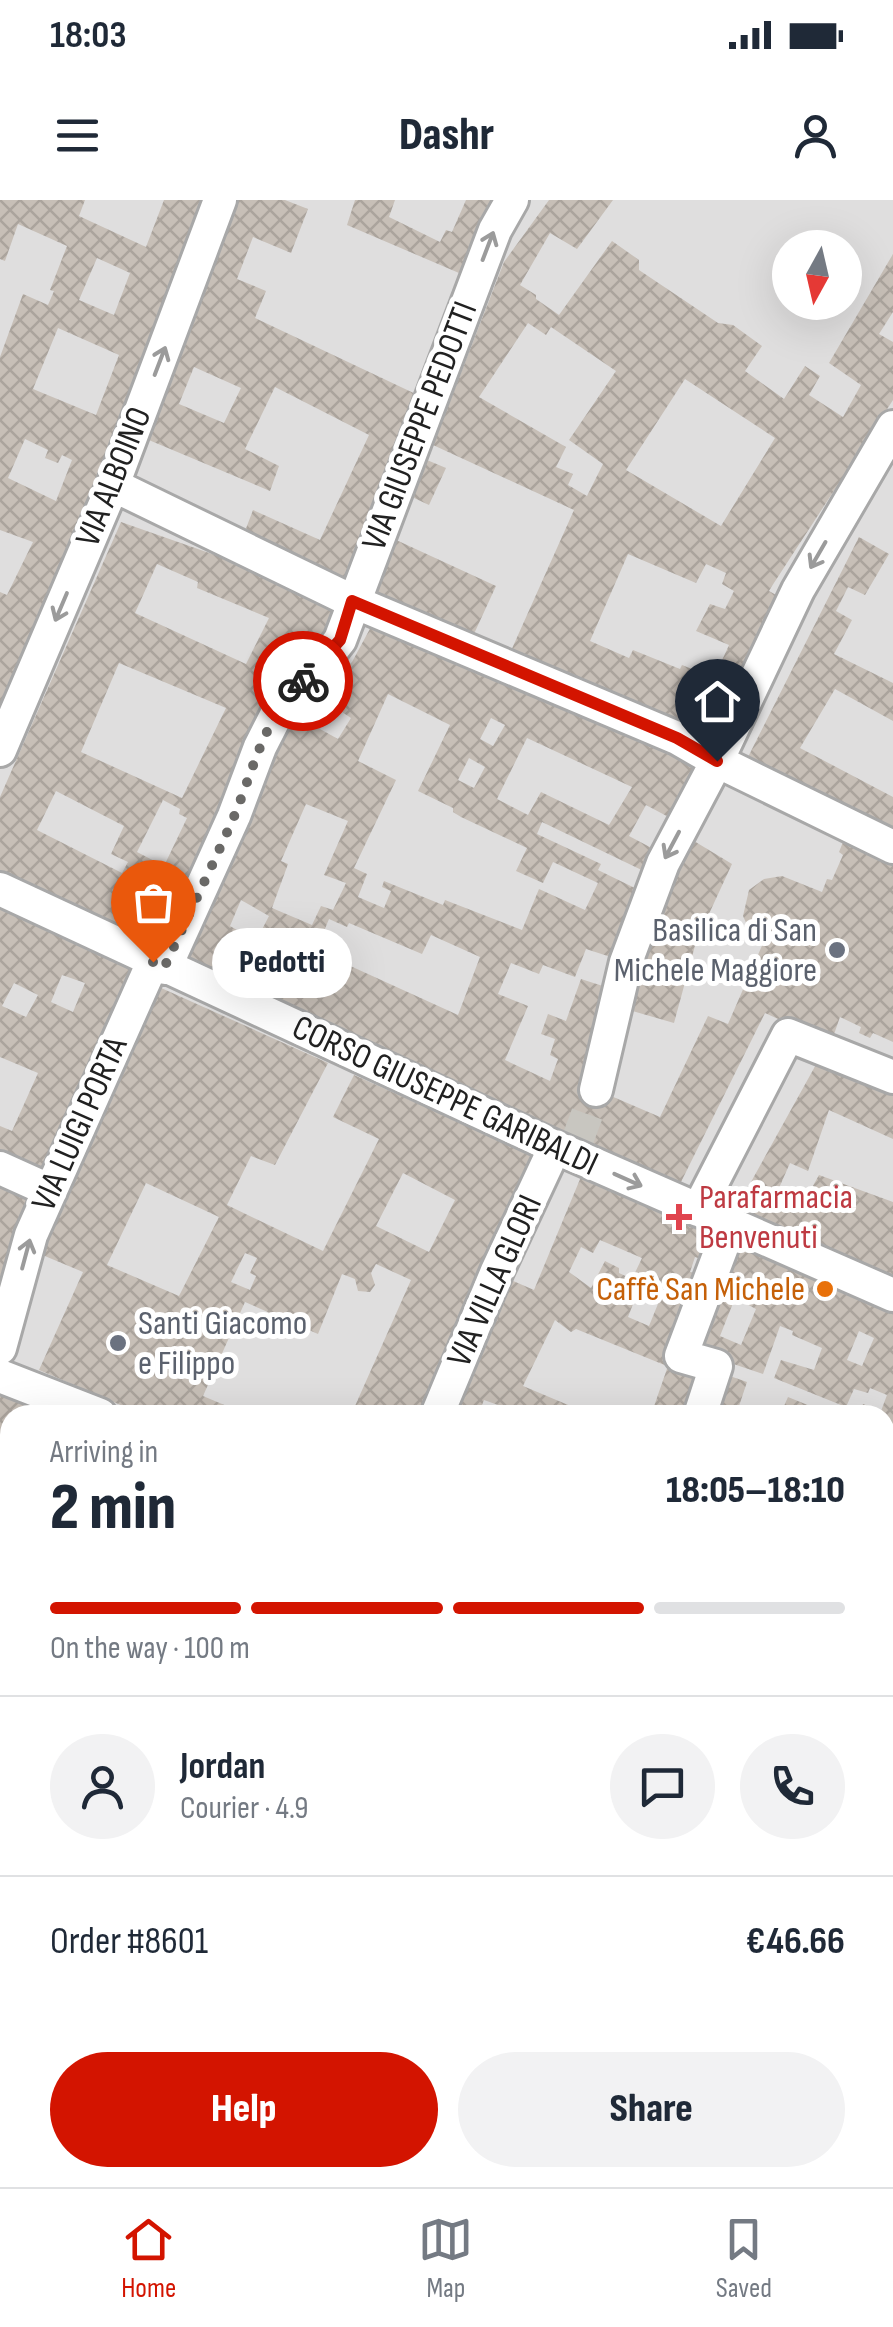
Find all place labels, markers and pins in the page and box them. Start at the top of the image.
pin [675,659,760,762]
pin [111,860,196,963]
place label: Basilica di San Michele Maggiore [614,909,817,992]
callout: Pedotti [213,927,353,997]
marker: Basilica di San Michele Maggiore [826,939,848,961]
place label: Parafarmacia Benvenuti [699,1176,853,1259]
marker: Parafarmacia Benvenuti [668,1206,690,1228]
place label: Caffè San Michele [596,1268,805,1311]
marker: Caffè San Michele [814,1278,836,1300]
place label: Santi Giacomo e Filippo [138,1302,307,1385]
marker: Santi Giacomo e Filippo [107,1332,129,1354]

